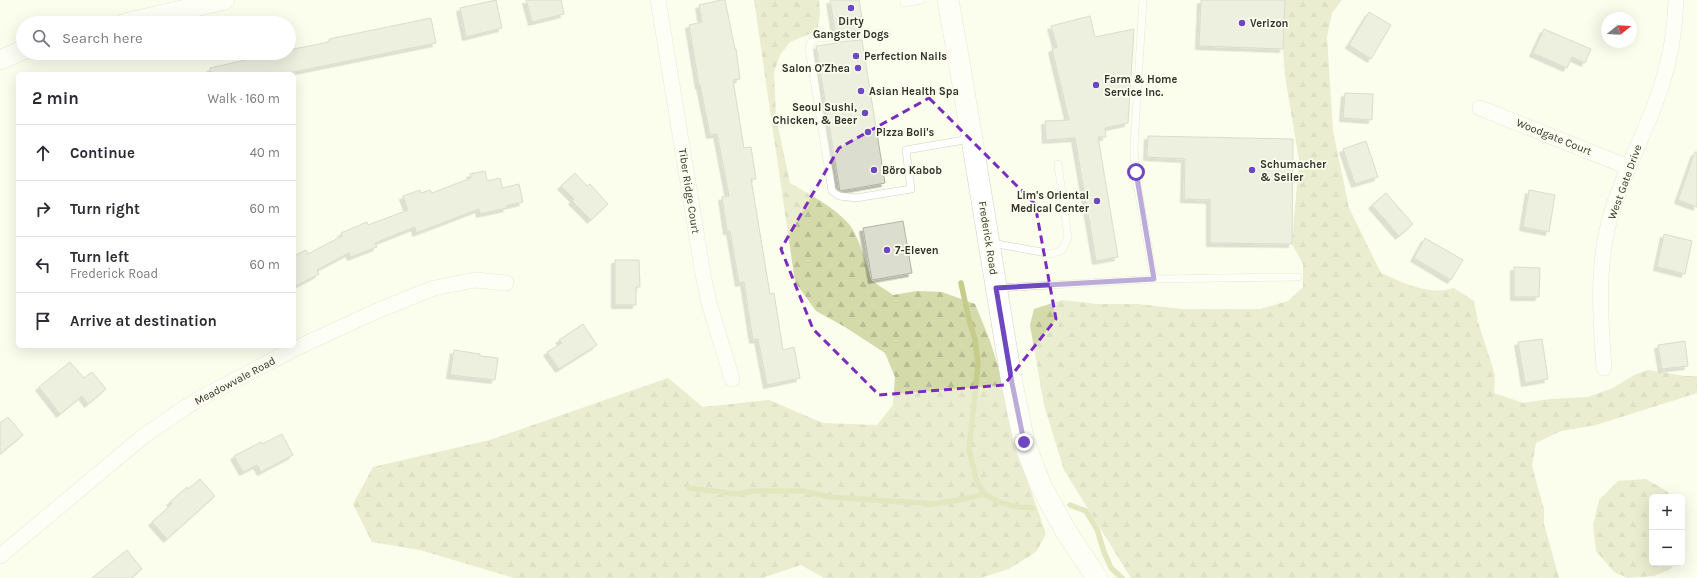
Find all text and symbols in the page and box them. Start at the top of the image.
marker: Dirty Gangster Dogs [846,3,856,13]
north arrow [1601,12,1637,48]
place label: Dirty Gangster Dogs [813,15,889,41]
search box [16,16,296,60]
place label: Verizon [1250,17,1288,30]
marker: Verizon [1237,18,1247,28]
icon: search [30,27,52,49]
text: Search here [62,29,143,47]
place label: Perfection Nails [864,50,947,63]
marker: Perfection Nails [851,51,861,61]
place label: Salon O'Zhea [782,62,850,75]
marker: Salon O'Zhea [853,63,863,73]
place label: Farm & Home Service Inc. [1104,73,1178,99]
marker: Farm & Home Service Inc. [1091,80,1101,90]
place label: Asian Health Spa [869,85,959,98]
marker: Asian Health Spa [856,86,866,96]
text: 2 min [32,88,79,108]
text: Walk · 160 m [207,91,280,106]
place label: Seoul Sushi, Chicken, & Beer [772,101,858,127]
marker: Seoul Sushi, Chicken, & Beer [860,108,870,118]
street label: Woodgate Court [1514,116,1594,158]
place label: Pizza Boli's [876,126,934,139]
marker: Pizza Boli's [863,127,873,137]
icon: ahead [32,142,54,164]
street label: West Gate Drive [1605,142,1645,221]
text: Continue [70,144,135,162]
text: 40 m [250,145,280,160]
street label: Tiber Ridge Court [676,147,702,235]
place label: Schumacher & Seiler [1260,158,1327,184]
route start [1127,163,1145,181]
place label: Böro Kabob [882,164,942,177]
marker: Böro Kabob [869,165,879,175]
marker: Schumacher & Seiler [1247,165,1257,175]
place label: Lim's Oriental Medical Center [1011,189,1090,215]
marker: Lim's Oriental Medical Center [1092,196,1102,206]
icon: right [32,198,54,220]
text: Turn right [70,200,140,218]
street label: Frederick Road [976,200,1000,276]
text: 60 m [250,201,280,216]
place label: 7-Eleven [895,244,939,257]
marker: 7-Eleven [882,245,892,255]
text: Turn left [70,248,129,266]
icon: left [32,254,54,276]
text: 60 m [250,257,280,272]
text: Frederick Road [70,266,158,281]
icon: arrive [32,310,54,332]
text: Arrive at destination [70,312,217,330]
street label: Meadowvale Road [192,354,278,408]
route end [1015,433,1033,451]
map controls [1649,494,1685,566]
button: + [1649,494,1685,530]
button: − [1649,530,1685,566]

